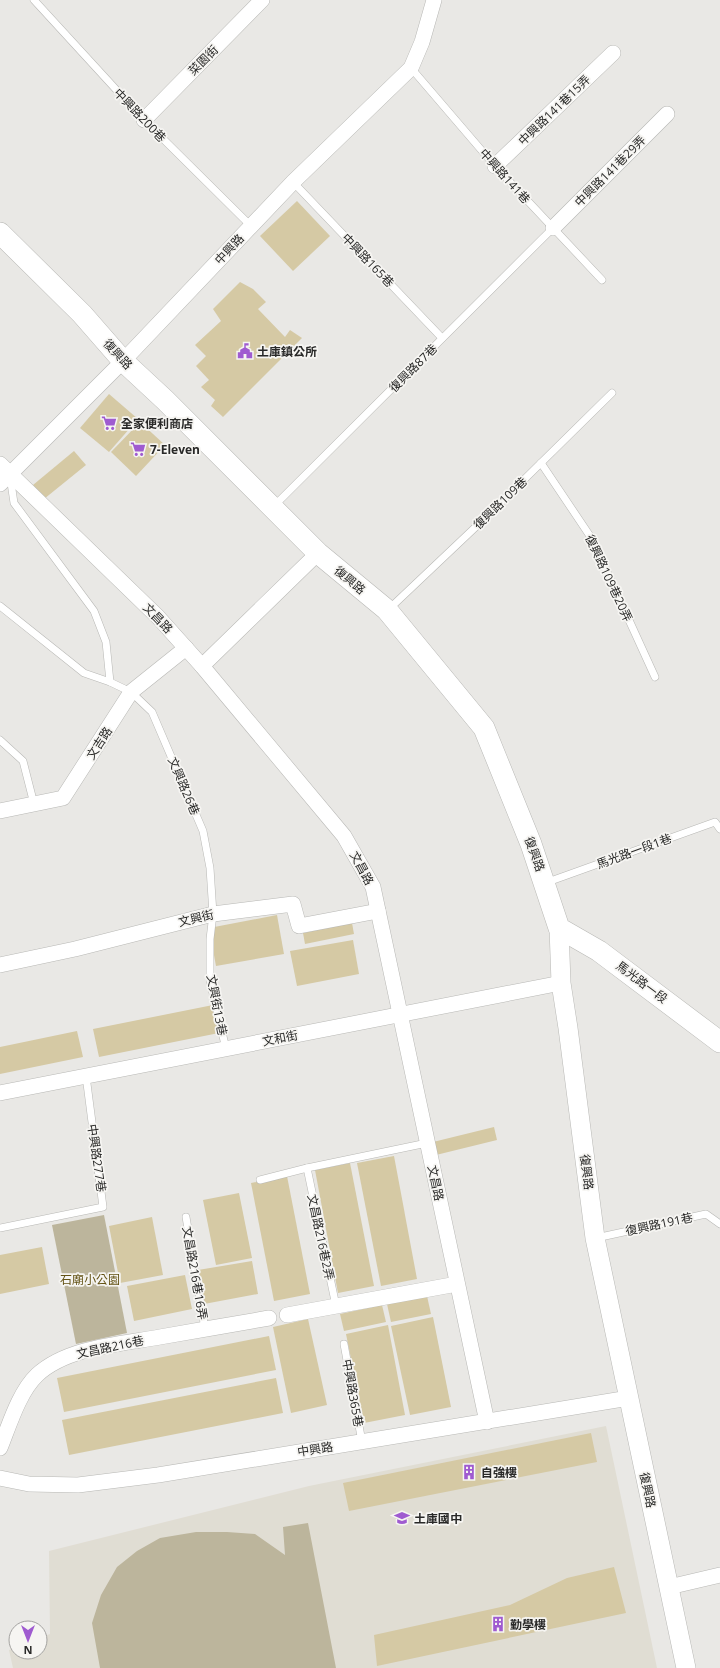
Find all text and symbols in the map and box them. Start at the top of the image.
street label: 菜園街 [184,41,222,79]
street label: 中興路141巷15弄 [514,71,594,149]
street label: 中興路200巷 [110,84,170,146]
street label: 中興路141巷29弄 [571,132,649,210]
street label: 中興路141巷 [476,145,534,207]
street label: 中興路165巷 [338,229,398,291]
street label: 中興路 [211,230,247,268]
street label: 復興路 [100,335,136,373]
street label: 復興路87巷 [385,340,441,396]
public building icon: 土庫鎮公所 [236,342,254,360]
place label: 土庫鎮公所 [257,343,317,360]
supermarket icon: 全家便利商店 [100,414,118,432]
place label: 全家便利商店 [121,415,193,432]
supermarket icon: 7-Eleven [129,440,147,458]
place label: 7-Eleven [150,441,200,458]
street label: 復興路109巷 [469,473,531,533]
street label: 復興路109巷20弄 [581,532,637,624]
street label: 復興路 [331,562,369,598]
street label: 文昌路 [139,599,177,637]
street label: 文吉路 [82,723,116,763]
street label: 文興路26巷 [164,754,204,818]
street label: 馬光路一段1巷 [594,830,674,872]
street label: 復興路 [521,834,549,874]
street label: 文昌路 [346,848,378,888]
street label: 文興街 [177,906,215,930]
street label: 馬光路一段 [613,957,671,1007]
street label: 文興街13巷 [203,973,231,1037]
street label: 文和街 [261,1026,299,1050]
street label: 中興路277巷 [84,1123,110,1193]
street label: 復興路 [576,1153,598,1191]
street label: 文昌路 [424,1164,448,1202]
street label: 文昌路216巷2弄 [304,1192,338,1282]
street label: 復興路191巷 [624,1209,694,1239]
street label: 文昌路216巷16弄 [178,1225,212,1321]
park label: 石廟小公園 [60,1271,120,1288]
street label: 文昌路216巷 [75,1332,145,1362]
street label: 中興路365巷 [339,1358,367,1428]
street label: 中興路 [296,1438,334,1460]
building icon: 自強樓 [460,1463,478,1481]
place label: 自強樓 [481,1464,517,1481]
street label: 復興路 [636,1471,660,1509]
school or university icon: 土庫國中 [393,1509,411,1527]
place label: 土庫國中 [414,1510,462,1527]
building icon: 勤學樓 [489,1615,507,1633]
place label: 勤學樓 [510,1616,546,1633]
north arrow [8,1620,48,1660]
text: N [24,1643,32,1658]

